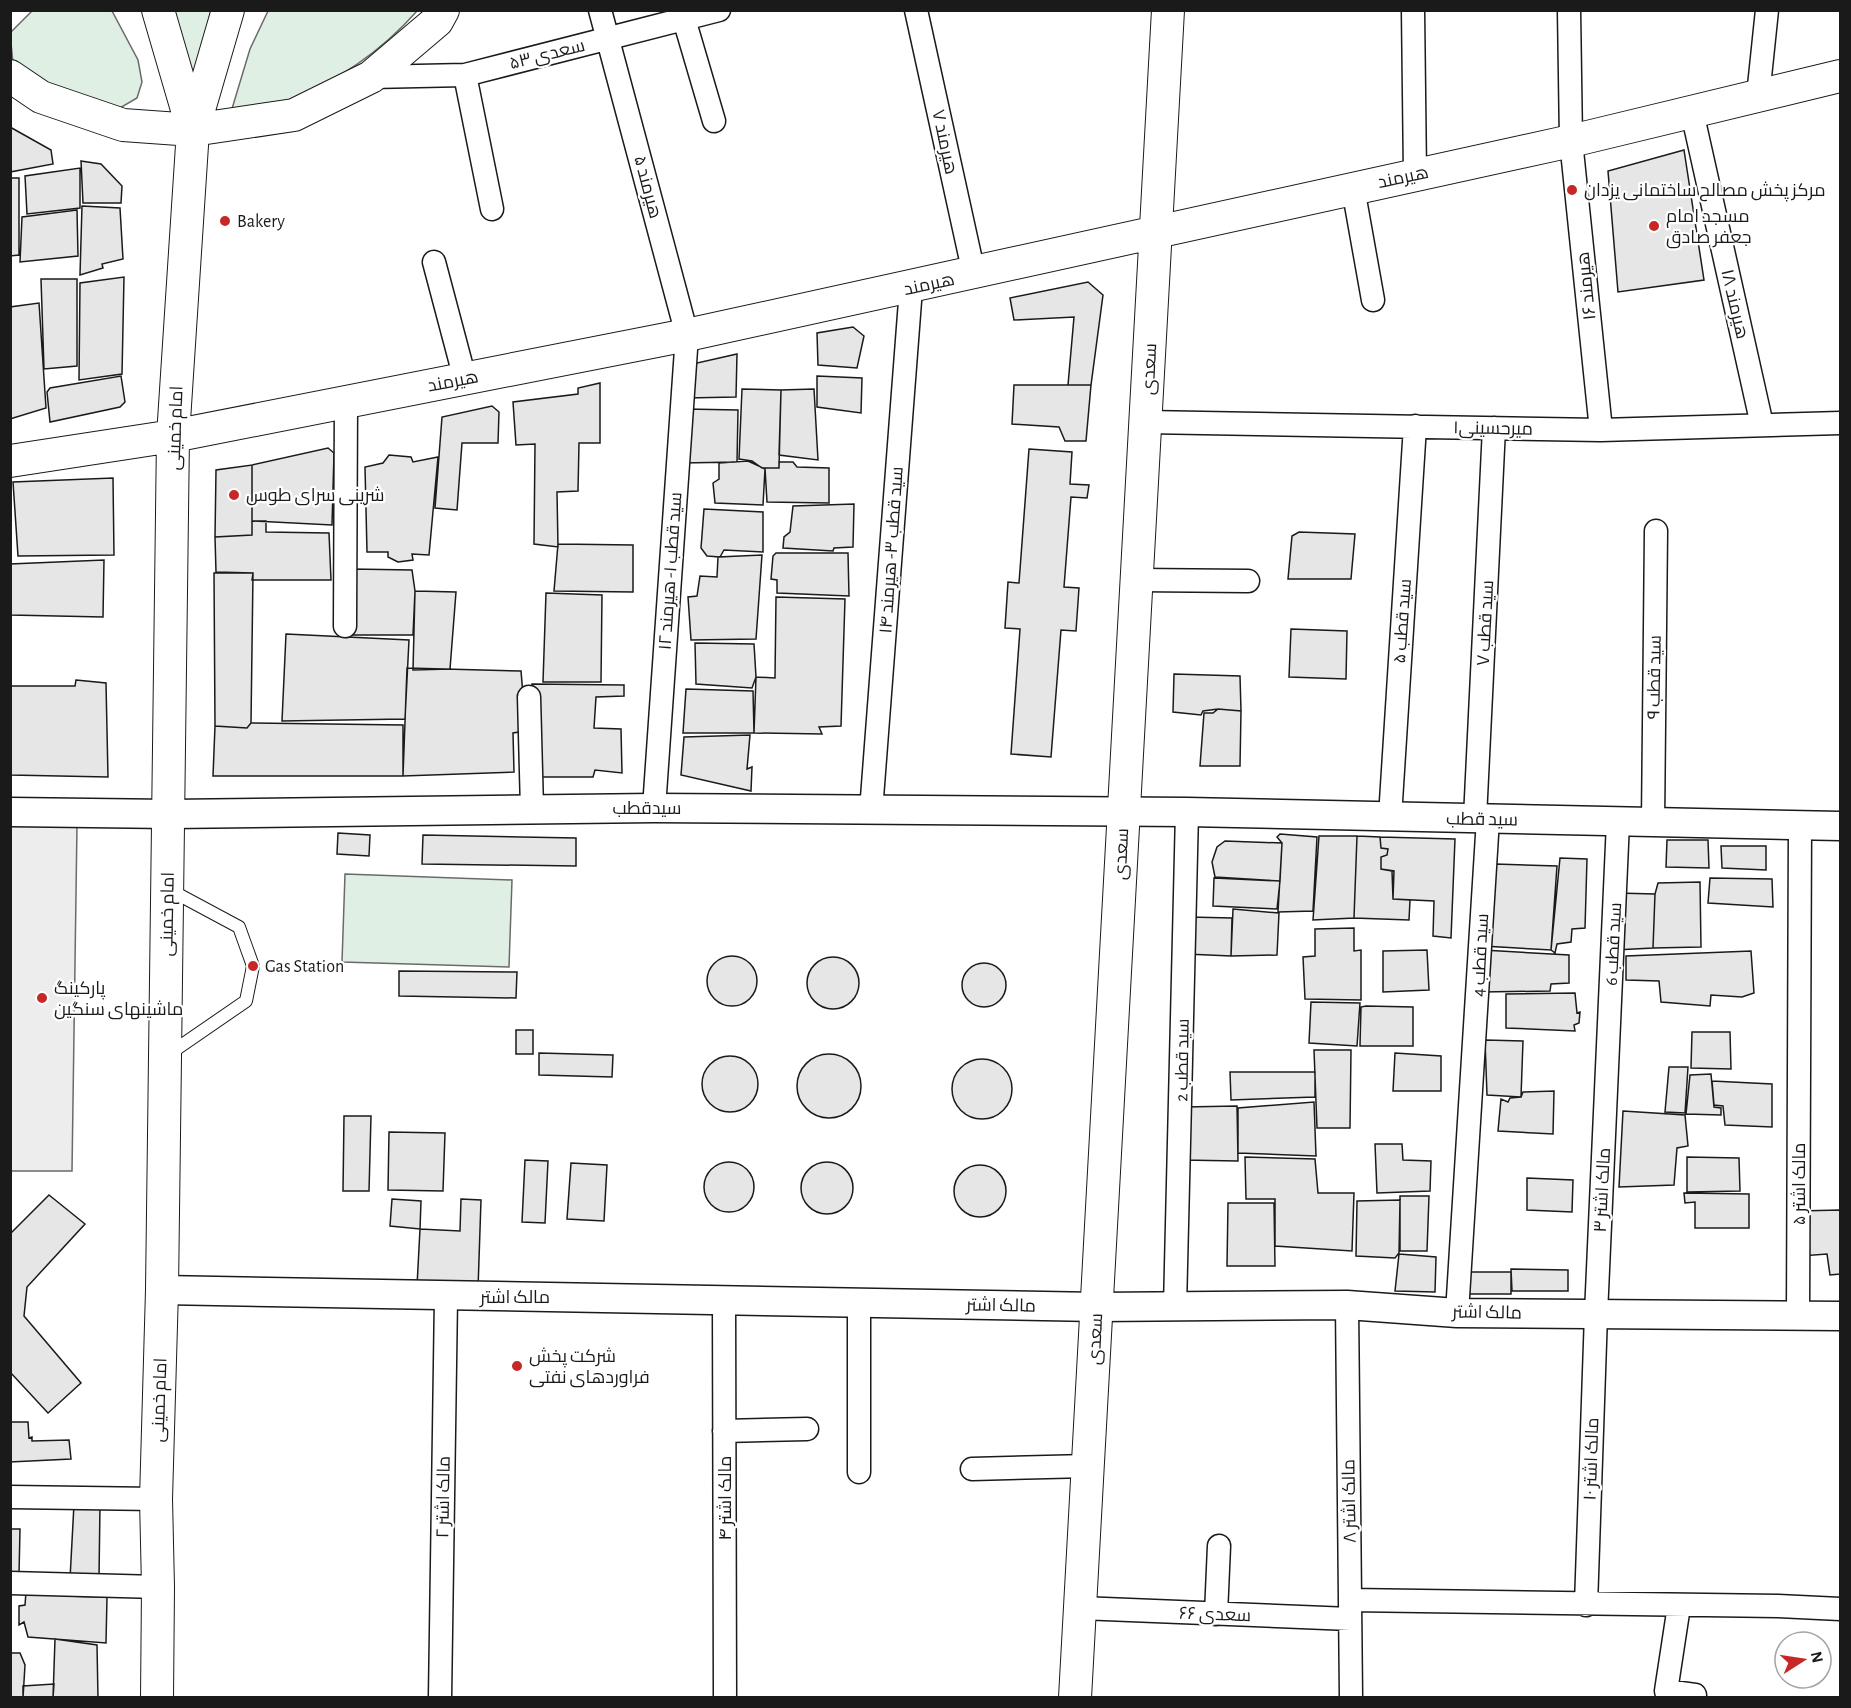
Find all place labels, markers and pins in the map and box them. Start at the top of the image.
place label: مرکز پخش مصالح ساختمانی یزدان [1584,181,1825,202]
marker: مرکز پخش مصالح ساختمانی یزدان [1565,183,1579,197]
place label: مسجد امام جعفر صادق [1666,208,1752,249]
place label: Bakery [237,213,285,231]
marker: Bakery [218,214,232,228]
marker: مسجد امام جعفر صادق [1647,219,1661,233]
place label: شرینی سرای طوس [246,486,384,506]
marker: شرینی سرای طوس [227,488,241,502]
place label: Gas Station [265,958,344,976]
marker: Gas Station [246,959,260,973]
place label: پارکینگ ماشینهای سنگین [54,980,183,1020]
marker: پارکینگ ماشینهای سنگین [35,991,49,1005]
place label: شرکت پخش فراوردهای نفتی [529,1347,650,1388]
marker: شرکت پخش فراوردهای نفتی [510,1359,524,1373]

